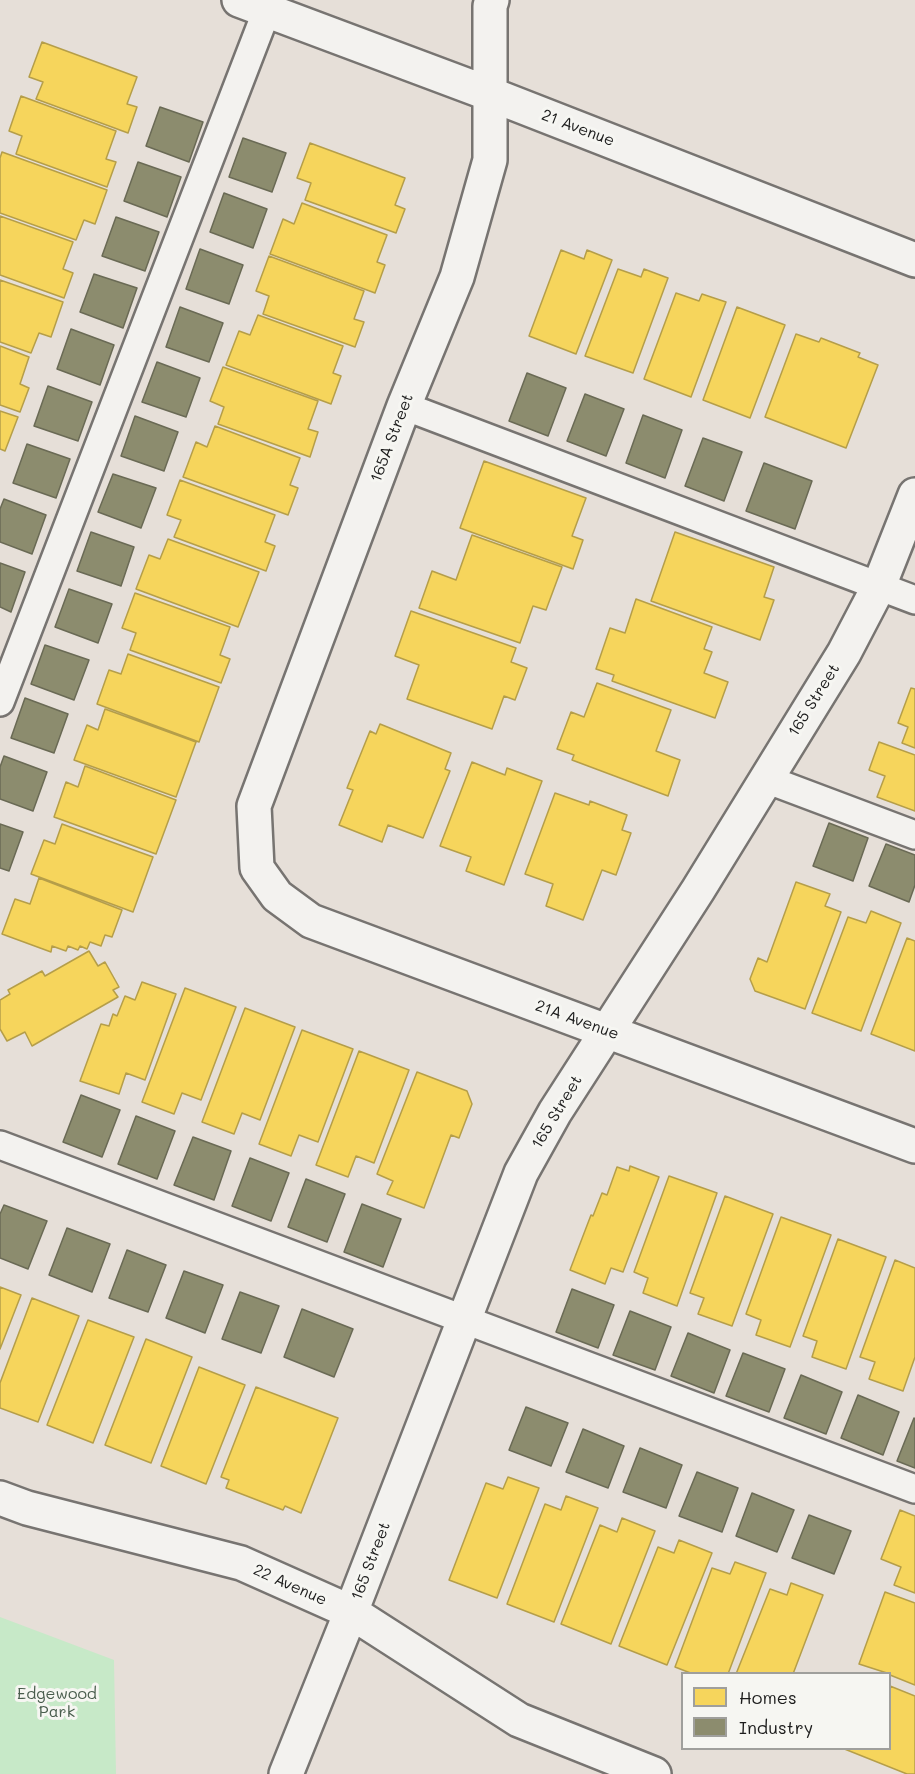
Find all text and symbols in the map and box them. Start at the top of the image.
street label: 21 Avenue [539,105,617,151]
street label: 165A Street [366,391,418,485]
street label: 165 Street [784,660,844,740]
street label: 21A Avenue [533,996,621,1044]
street label: 165 Street [528,1072,586,1152]
street label: 165 Street [347,1519,395,1603]
street label: 22 Avenue [250,1560,330,1610]
legend [681,1672,891,1750]
park label: Edgewood Park [17,1684,97,1722]
text: Homes [739,1685,797,1709]
text: Industry [739,1715,813,1739]

